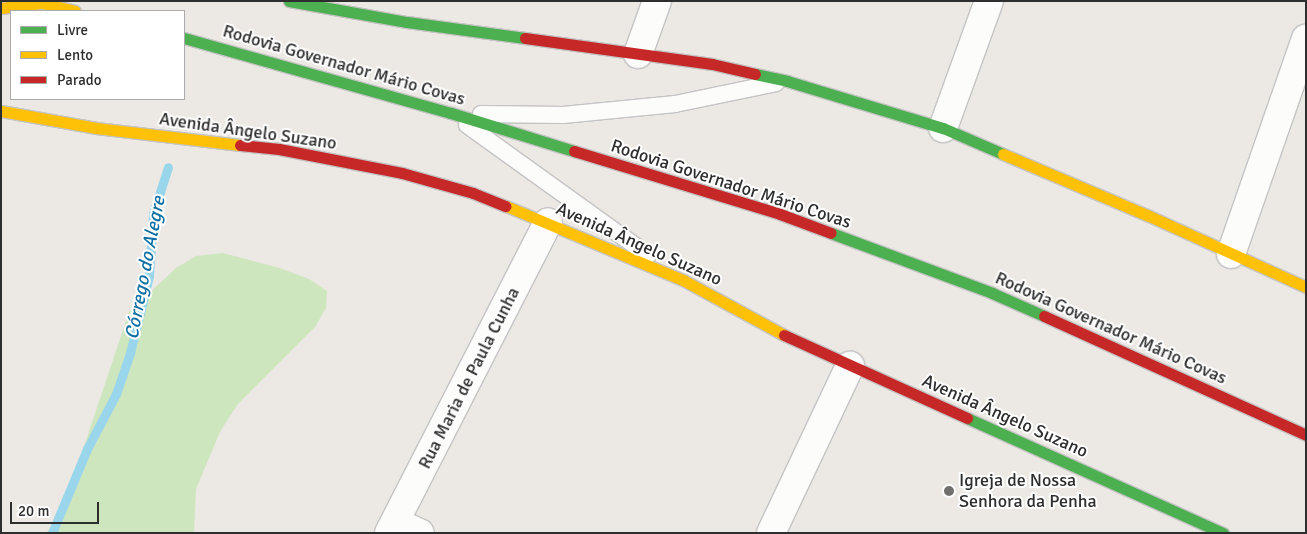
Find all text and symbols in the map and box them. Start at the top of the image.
legend [10,10,185,100]
street label: Rodovia Governador Mário Covas [220,20,468,110]
text: Livre [57,21,88,39]
text: Lento [57,46,93,64]
text: Parado [57,71,102,89]
street label: Avenida Ângelo Suzano [158,108,338,154]
street label: Rodovia Governador Mário Covas [608,135,854,233]
water label: Córrego do Alegre [121,195,171,341]
street label: Avenida Ângelo Suzano [553,198,725,290]
street label: Rodovia Governador Mário Covas [992,267,1230,389]
street label: Rua Maria de Paula Cunha [414,284,524,472]
street label: Avenida Ângelo Suzano [919,370,1091,462]
place label: Igreja de Nossa Senhora da Penha [959,470,1097,512]
marker: Igreja de Nossa Senhora da Penha [943,485,955,497]
scale bar [12,492,101,524]
text: 20 m [18,502,49,520]

